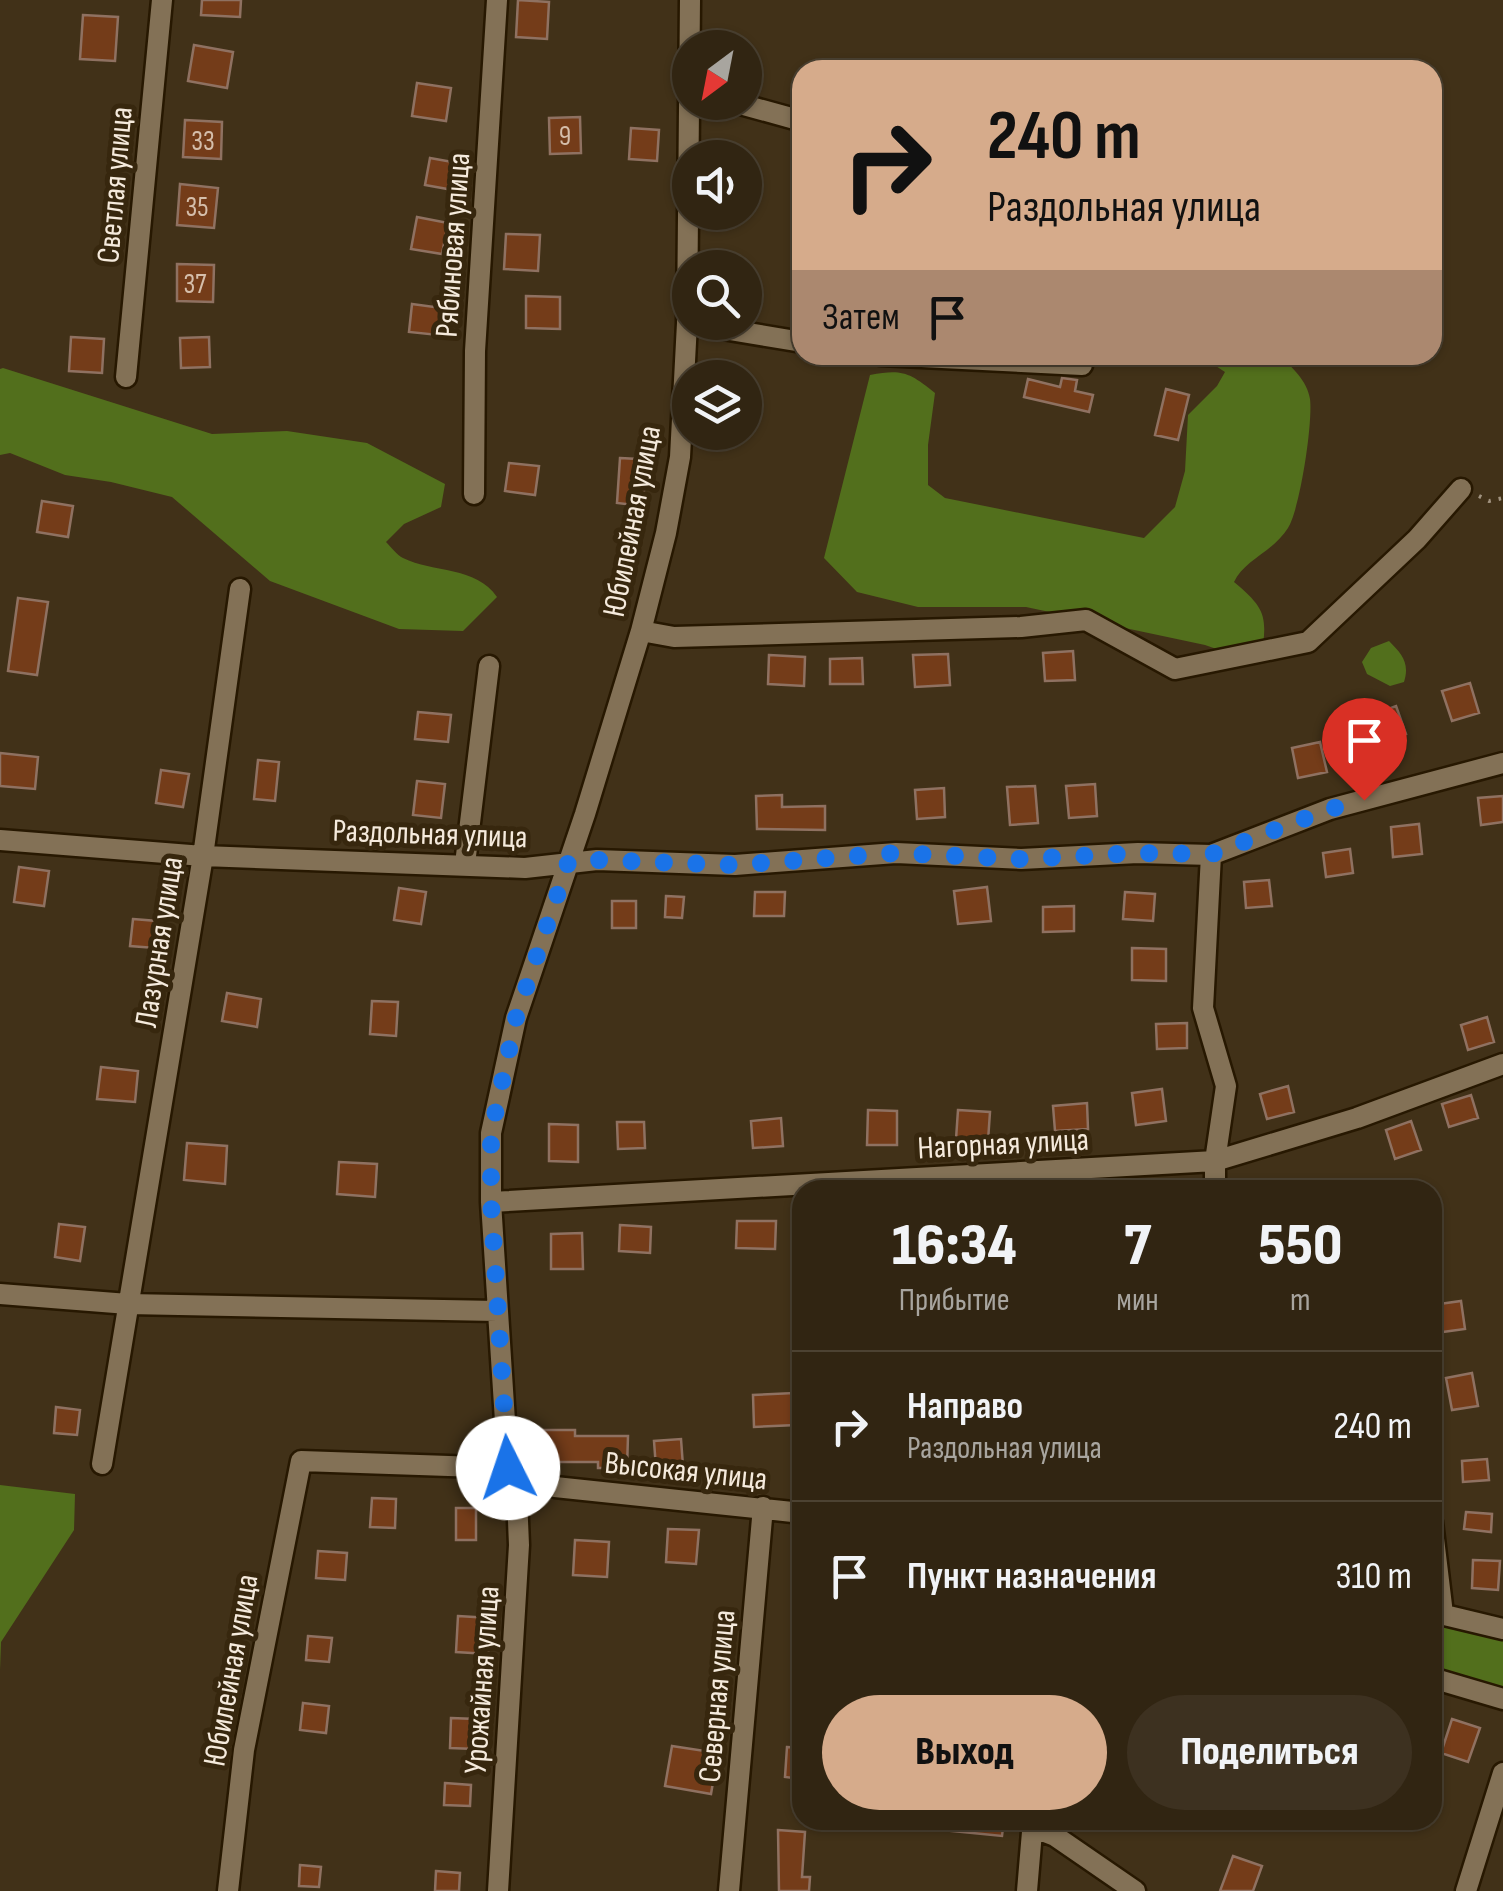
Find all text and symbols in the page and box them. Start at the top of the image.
north arrow [672,30,762,120]
map controls [672,30,762,450]
text: 240 m [987,95,1141,179]
icon: right [822,100,952,230]
street label: Светлая улица [89,105,142,265]
house number: 9 [559,120,571,153]
house number: 33 [191,125,215,158]
button: sound [672,140,762,230]
street label: Рябиновая улица [428,152,479,339]
text: Раздольная улица [987,180,1261,235]
house number: 35 [186,191,208,224]
button: search [672,250,762,340]
house number: 37 [184,268,206,301]
icon: arrive [920,290,975,345]
text: Затем [822,295,900,340]
button: layers [672,360,762,450]
street label: Юбилейная улица [595,422,670,620]
pin [1322,698,1407,801]
icon: arrive [1337,713,1392,768]
street label: Раздольная улица [332,812,528,857]
street label: Лазурная улица [127,854,192,1030]
street label: Нагорная улица [916,1121,1090,1168]
text: 16:34 [892,1210,1017,1282]
text: 7 [1124,1210,1151,1282]
text: 550 [1258,1210,1342,1282]
text: Прибытие [899,1281,1010,1320]
text: мин [1116,1281,1159,1320]
text: m [1290,1281,1311,1320]
text: Направо [907,1384,1023,1429]
icon: right [822,1399,877,1454]
text: 240 m [1333,1404,1412,1449]
position arrow [456,1416,560,1520]
text: Раздольная улица [907,1429,1102,1468]
street label: Высокая улица [603,1444,769,1499]
icon: arrive [822,1549,877,1604]
text: Пункт назначения [907,1554,1156,1599]
text: 310 m [1335,1554,1412,1599]
street label: Юбилейная улица [195,1571,268,1769]
street label: Урожайная улица [456,1585,509,1775]
street label: Северная улица [691,1608,744,1784]
button: Выход [822,1695,1107,1810]
button: Поделиться [1127,1695,1412,1810]

